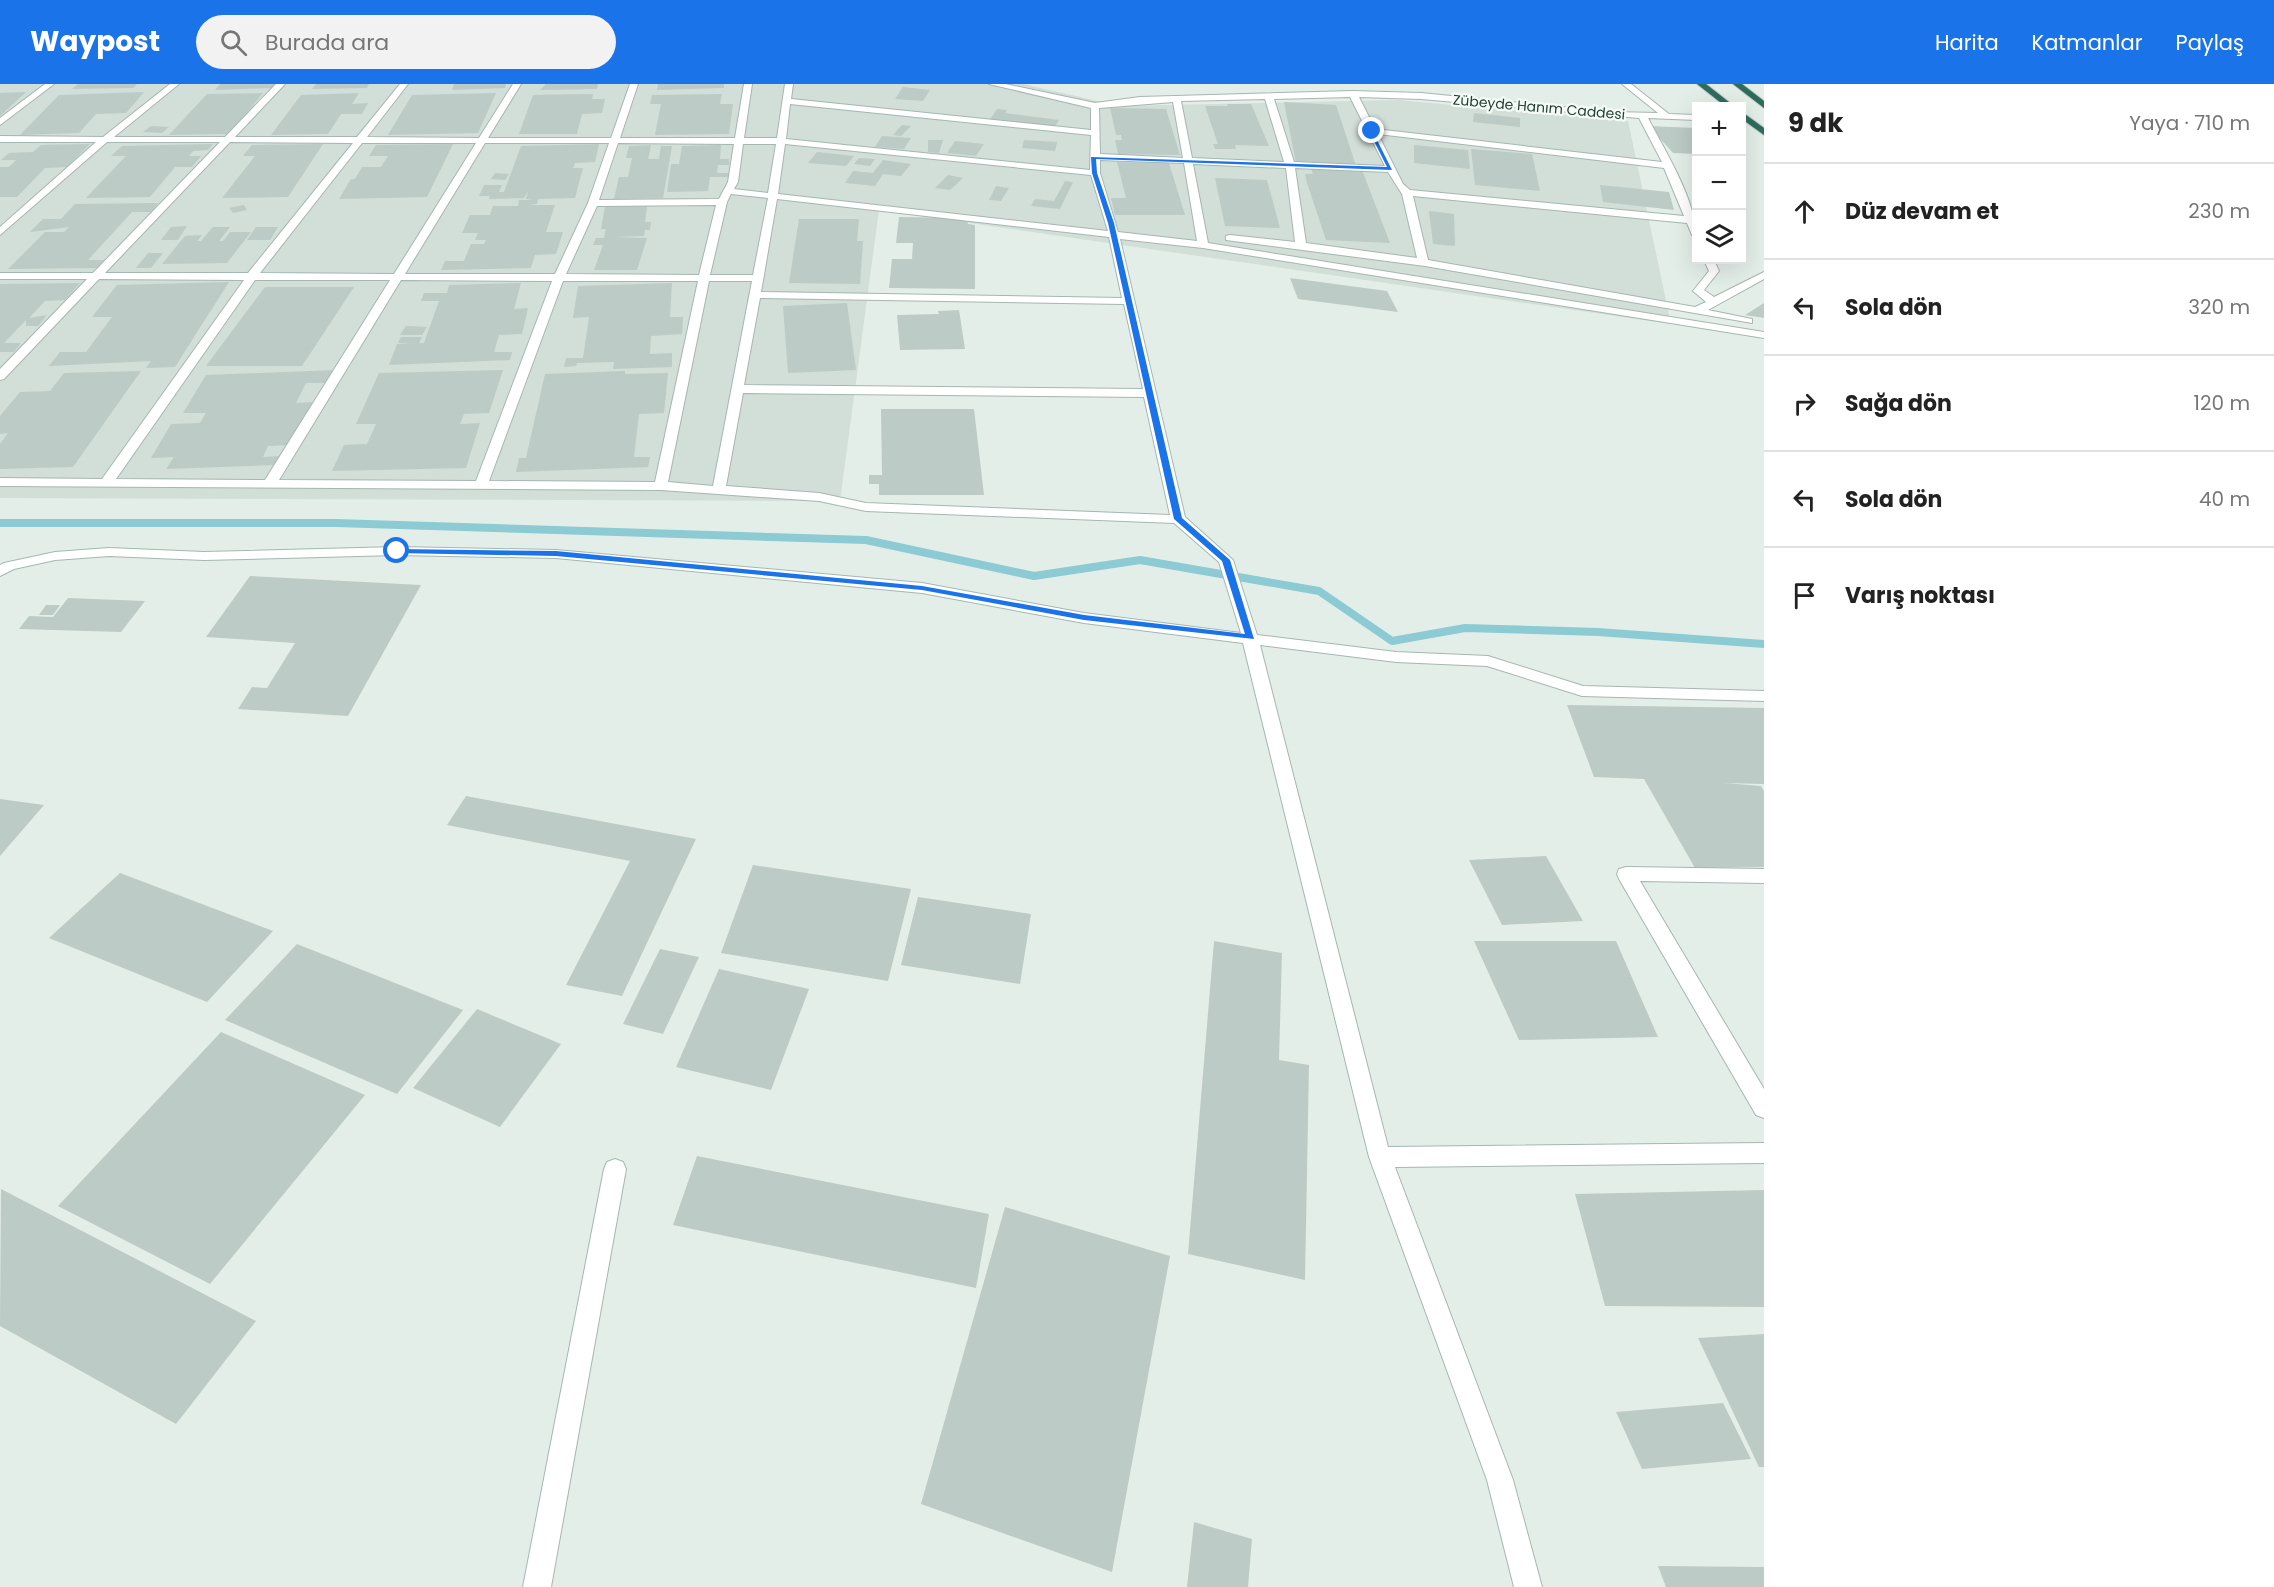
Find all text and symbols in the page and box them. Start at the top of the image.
search box [196,15,616,69]
text: Waypost [30,22,160,61]
icon: search [217,26,250,59]
text: Burada ara [265,27,389,58]
text: Harita [1935,28,1999,57]
text: Katmanlar [2032,28,2142,57]
text: Paylaş [2175,28,2244,57]
street label: Zübeyde Hanım Caddesi [1452,90,1626,124]
map controls [1692,102,1746,264]
button: + [1692,102,1746,156]
text: 9 dk [1788,105,1843,141]
text: Yaya · 710 m [2129,109,2250,137]
route end [1358,117,1384,143]
button: − [1692,156,1746,210]
icon: ahead [1788,195,1821,228]
text: Düz devam et [1845,196,1999,227]
text: 230 m [2188,197,2250,225]
button: layers [1692,210,1746,264]
icon: left [1788,291,1821,324]
text: Sola dön [1845,292,1942,323]
text: 320 m [2188,293,2250,321]
icon: right [1788,387,1821,420]
text: Sağa dön [1845,388,1952,419]
text: 120 m [2194,389,2250,417]
icon: left [1788,483,1821,516]
text: Sola dön [1845,484,1942,515]
text: 40 m [2199,485,2250,513]
route start [383,537,409,563]
icon: arrive [1788,579,1821,612]
text: Varış noktası [1845,580,1995,611]

